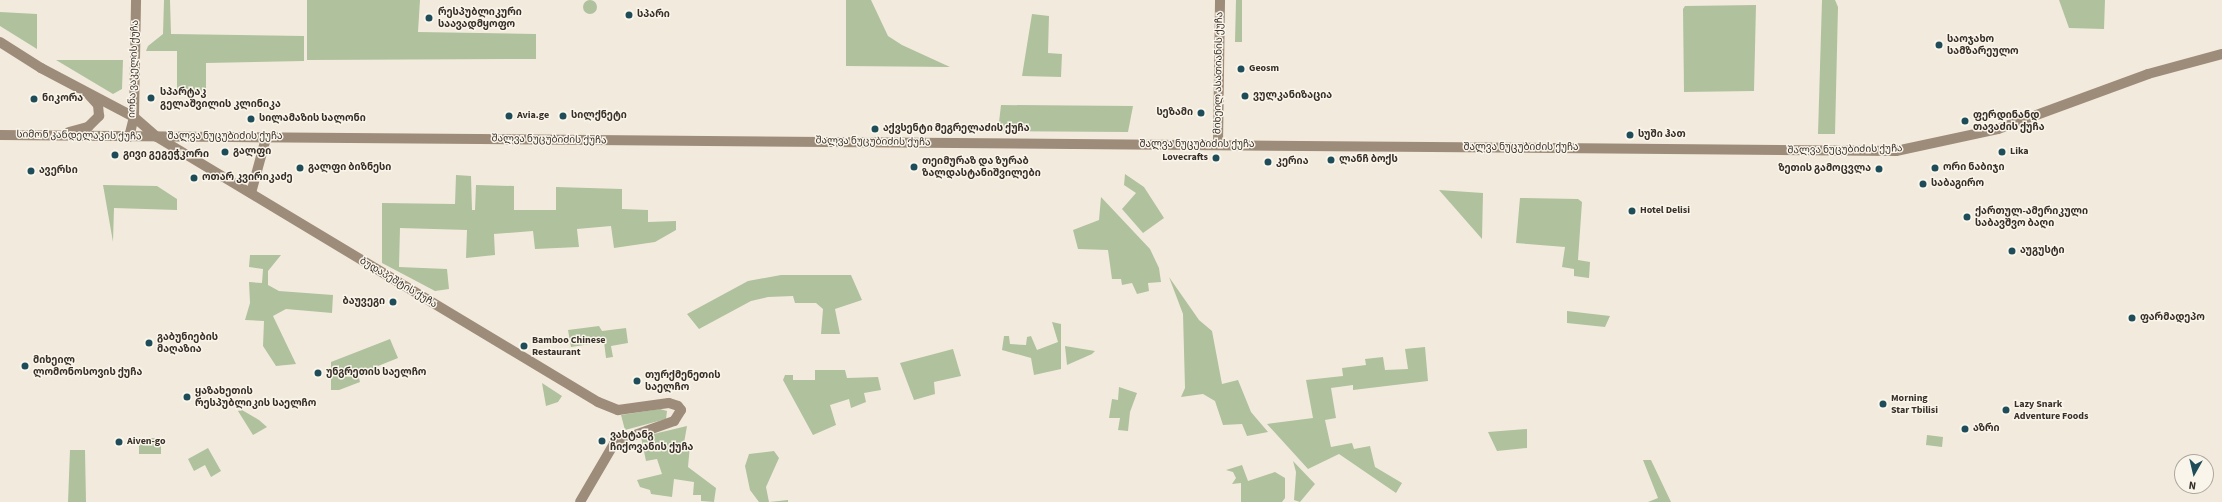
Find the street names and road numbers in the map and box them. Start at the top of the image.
street label: მიხეილ ასათიანის ქუჩა [1212,12,1226,134]
street label: იონა ვაკელის ქუჩა [126,20,142,118]
street label: სიმონ კანდელაკის ქუჩა [16,129,142,143]
street label: შალვა ნუცუბიძის ქუჩა [167,131,283,143]
street label: შალვა ნუცუბიძის ქუჩა [491,133,607,147]
street label: შალვა ნუცუბიძის ქუჩა [815,135,931,149]
street label: შალვა ნუცუბიძის ქუჩა [1139,139,1255,151]
street label: შალვა ნუცუბიძის ქუჩა [1463,142,1579,154]
street label: შალვა ნუცუბიძის ქუჩა [1787,143,1903,157]
street label: ბუდაპეშტის ქუჩა [357,255,439,311]

